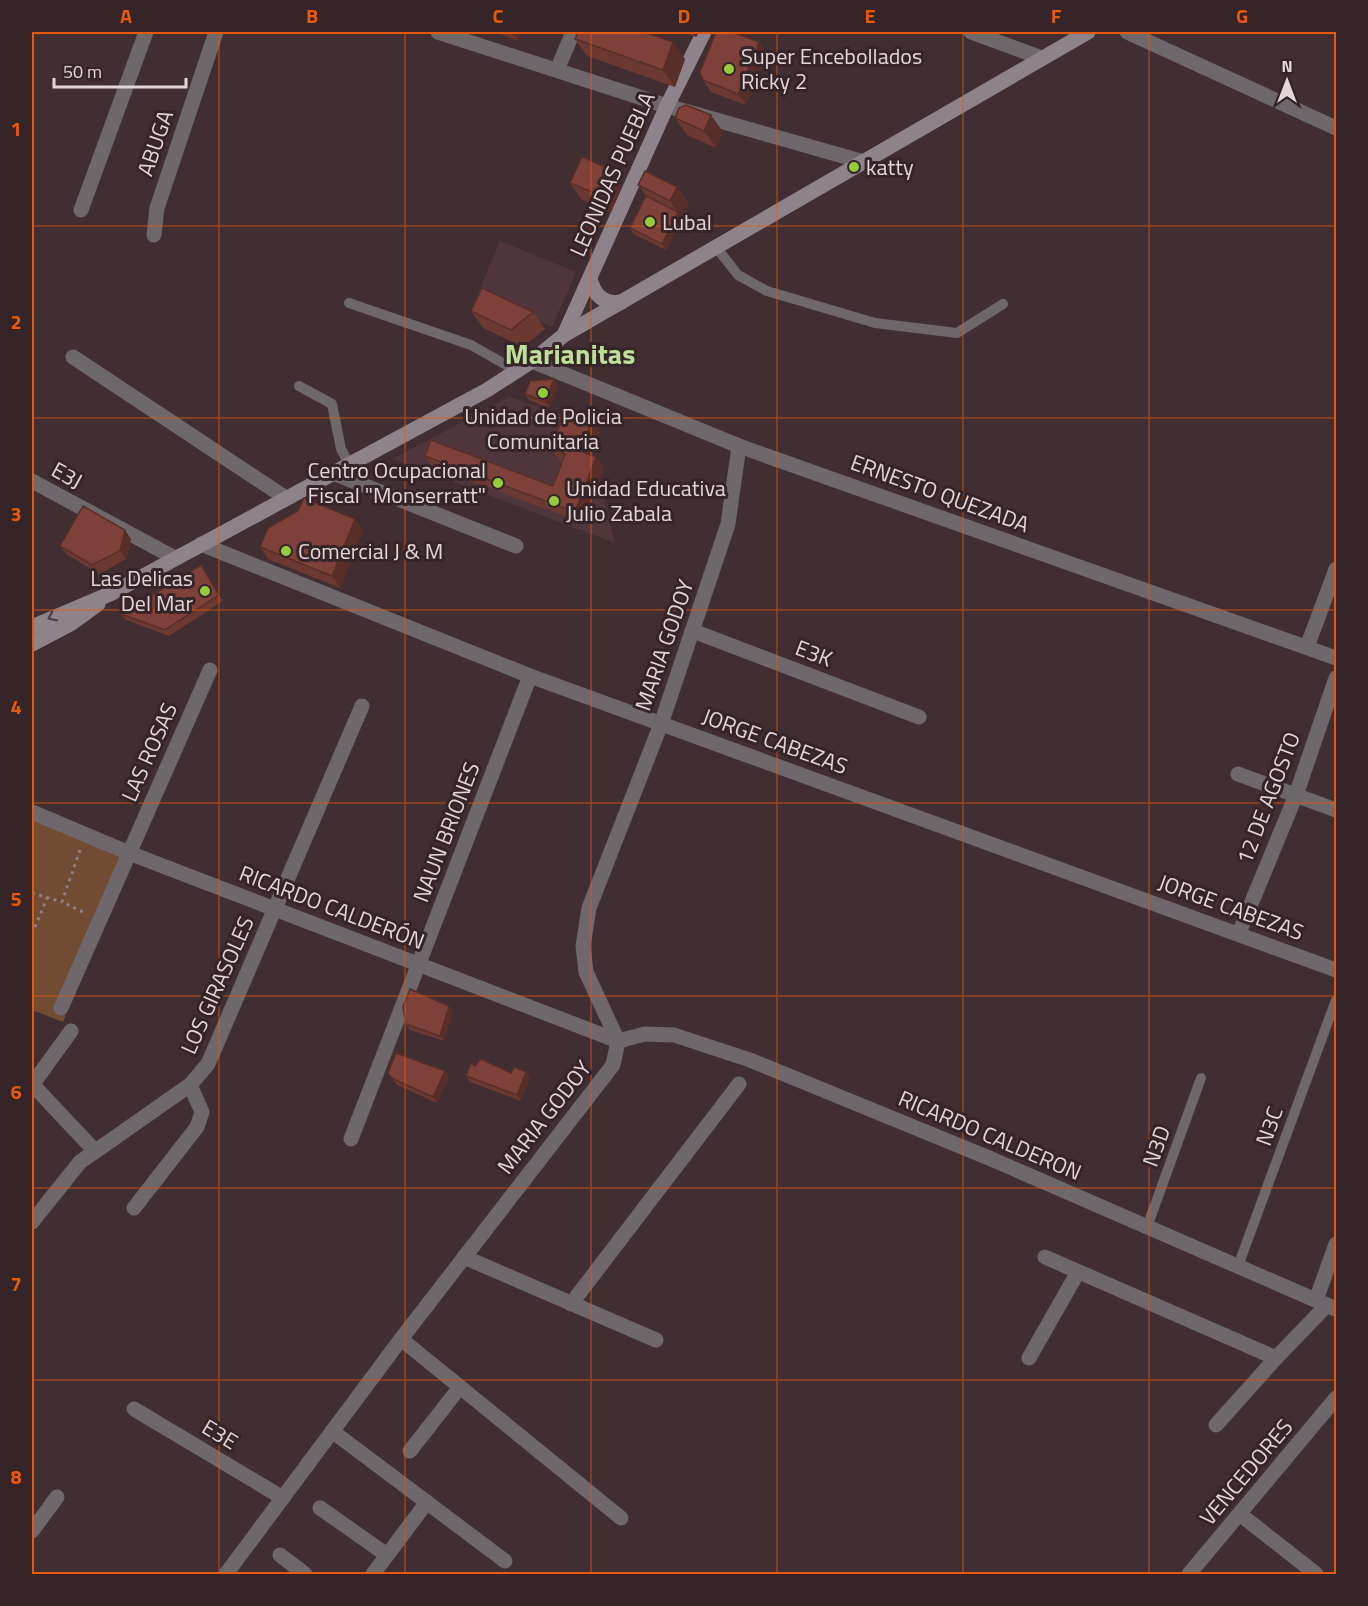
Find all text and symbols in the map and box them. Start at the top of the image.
text: A [120,0,132,31]
text: B [306,0,318,31]
text: C [493,0,504,31]
text: D [678,0,690,31]
text: E [864,0,876,31]
text: F [1051,0,1062,31]
text: G [1236,0,1248,31]
place label: Super Encebollados Ricky 2 [741,39,922,98]
scale bar [54,51,186,89]
north arrow [1257,51,1317,111]
text: N [1281,54,1293,78]
text: 50 m [63,58,102,85]
marker: Super Encebollados Ricky 2 [722,62,736,76]
street label: LEONIDAS PUEBLA [560,86,664,262]
street label: ABUGA [128,106,182,180]
text: 1 [10,113,22,144]
place label: katty [866,150,914,184]
marker: katty [847,160,861,174]
place label: Lubal [662,205,712,239]
marker: Lubal [643,215,657,229]
text: 2 [10,306,22,337]
district label: Marianitas [505,332,635,375]
marker: Unidad de Policia Comunitaria [536,386,550,400]
place label: Unidad de Policia Comunitaria [464,399,622,458]
street label: ERNESTO QUEZADA [846,445,1034,541]
street label: E3J [45,453,89,497]
place label: Centro Ocupacional Fiscal "Monserratt" [307,453,486,512]
place label: Unidad Educativa Julio Zabala [566,471,726,530]
marker: Centro Ocupacional Fiscal "Monserratt" [491,476,505,490]
marker: Unidad Educativa Julio Zabala [547,494,561,508]
text: 3 [10,498,22,529]
place label: Comercial J & M [298,534,443,568]
marker: Comercial J & M [279,544,293,558]
place label: Las Delicas Del Mar [90,561,193,620]
street label: MARIA GODOY [626,575,702,715]
marker: Las Delicas Del Mar [198,584,212,598]
one-way arrow [47,610,58,622]
street label: E3K [791,630,838,676]
text: 4 [10,691,22,722]
street label: LAS ROSAS [112,697,186,807]
street label: JORGE CABEZAS [698,699,852,783]
street label: 12 DE AGOSTO [1227,727,1309,869]
street label: NAUN BRIONES [404,757,488,907]
street label: RICARDO CALDERÓN [234,856,430,958]
street label: JORGE CABEZAS [1154,865,1308,949]
text: 5 [10,883,22,914]
street label: LOS GIRASOLES [171,911,263,1059]
street label: MARIA GODOY [489,1053,600,1181]
text: 6 [10,1076,22,1107]
street label: RICARDO CALDERON [893,1081,1087,1189]
street label: N3C [1246,1102,1292,1150]
street label: N3D [1133,1121,1179,1171]
text: 7 [10,1268,22,1299]
street label: E3E [196,1410,244,1458]
street label: VENCEDORES [1191,1411,1301,1533]
text: 8 [10,1461,22,1492]

